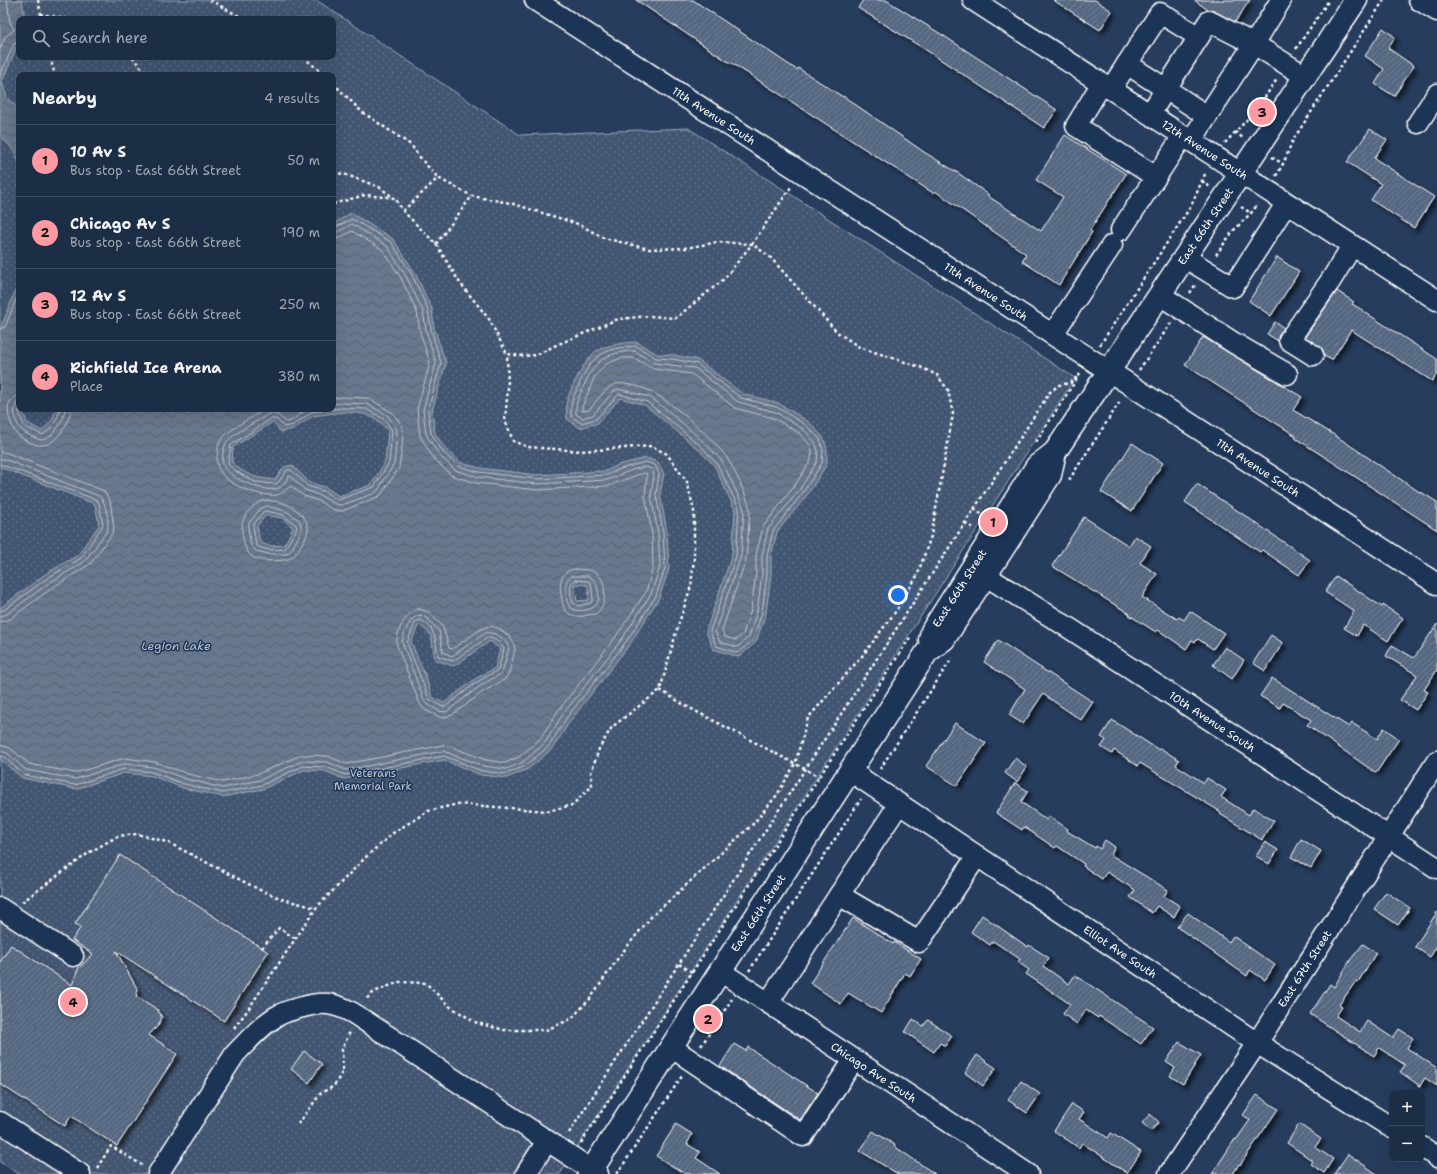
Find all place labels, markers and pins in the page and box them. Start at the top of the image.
pin: 3 [1249,97,1275,127]
pin: 1 [980,507,1006,537]
pin: 4 [60,987,86,1017]
pin: 2 [695,1004,721,1034]

